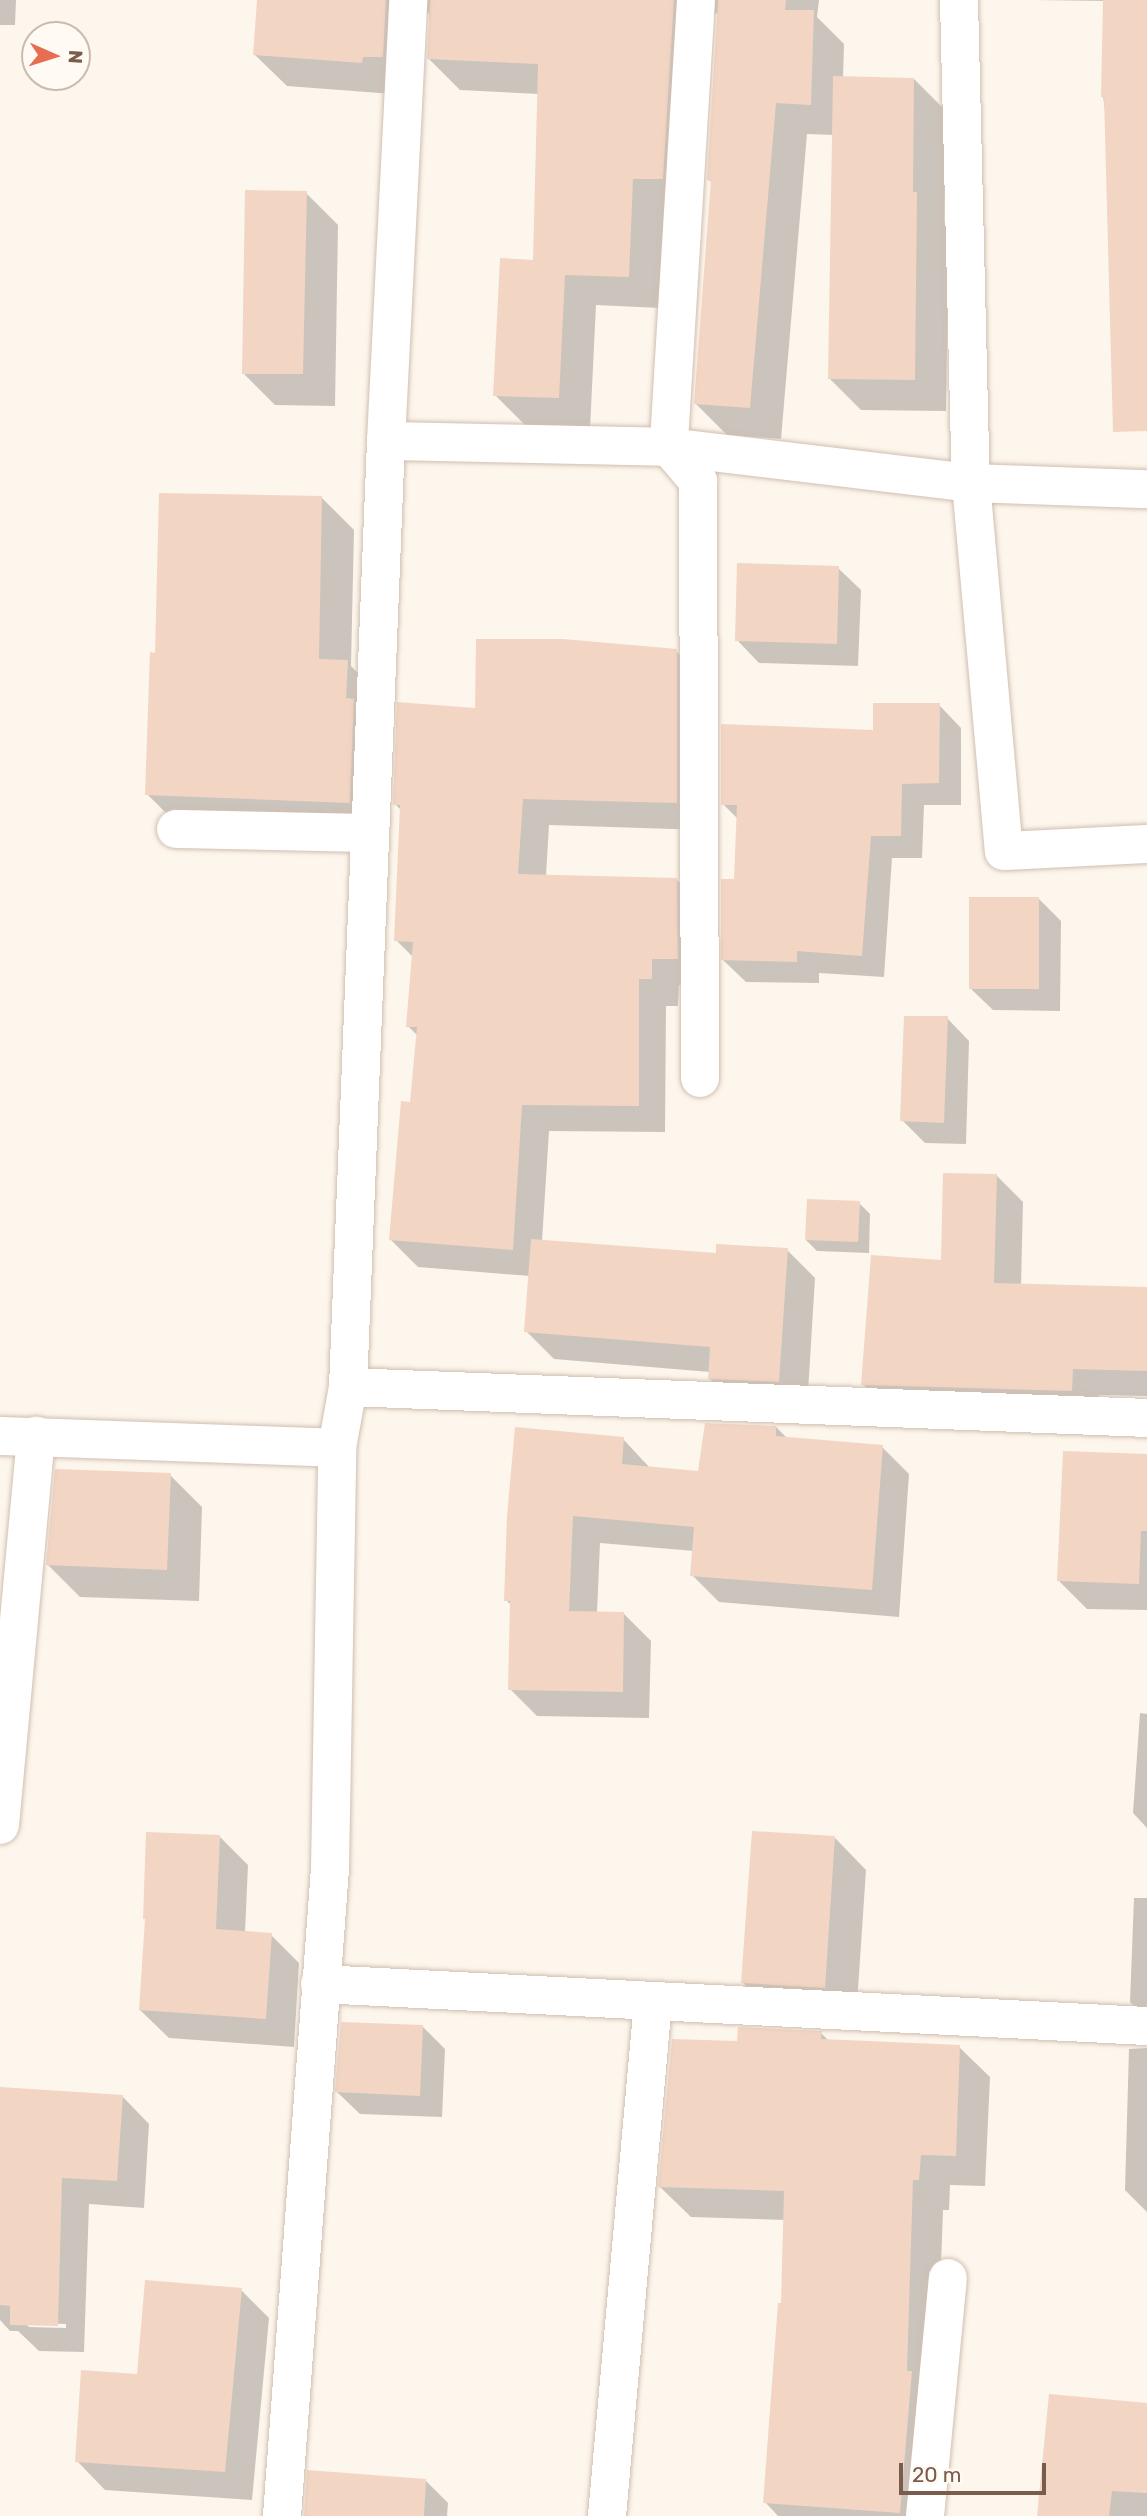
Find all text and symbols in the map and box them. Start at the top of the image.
north arrow [21,21,91,91]
text: N [64,50,87,64]
scale bar [902,2450,1049,2494]
text: 20 m [912,2462,961,2487]

